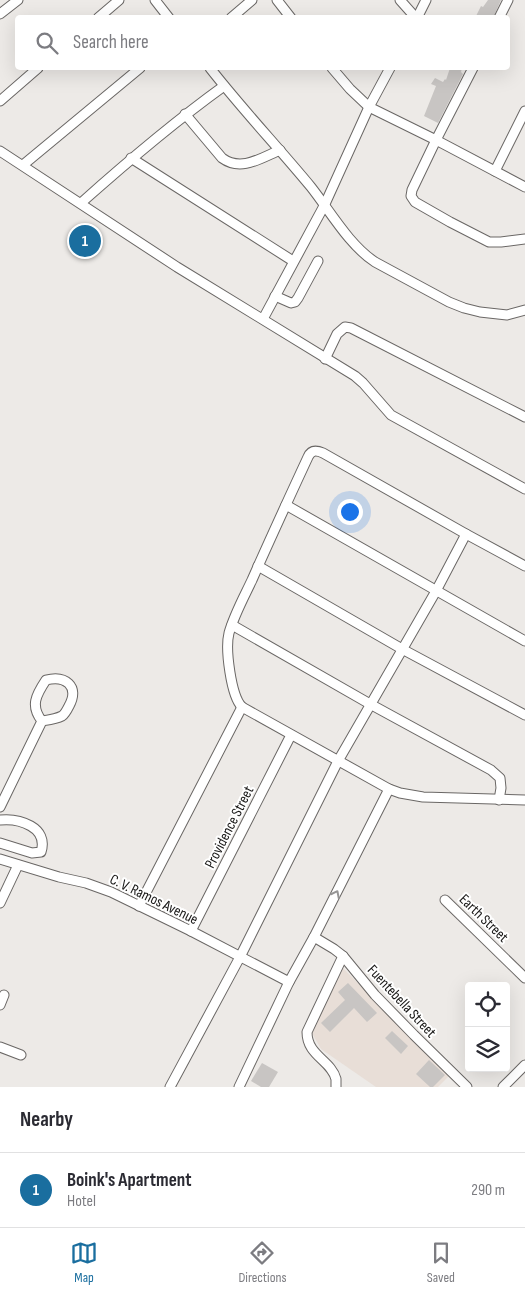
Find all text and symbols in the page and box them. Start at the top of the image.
search box [15,15,510,70]
icon: search [33,29,61,57]
text: Search here [73,31,149,54]
pin: 1 [69,222,101,260]
your location [337,499,363,525]
street label: Providence Street [201,783,258,872]
street label: C. V. Ramos Avenue [106,870,201,929]
one-way arrow [330,890,340,899]
street label: Earth Street [455,890,513,947]
street label: Fuentebella Street [363,961,440,1042]
map controls [465,982,510,1072]
button: locate [465,982,510,1027]
button: layers [465,1027,510,1072]
text: Nearby [20,1107,73,1132]
text: Boink's Apartment [67,1169,192,1192]
text: 1 [33,1181,39,1200]
text: 290 m [471,1181,505,1200]
text: Hotel [67,1192,96,1211]
tab: Map [70,1239,98,1286]
tab: Directions [238,1239,287,1286]
tab: Saved [427,1239,455,1286]

